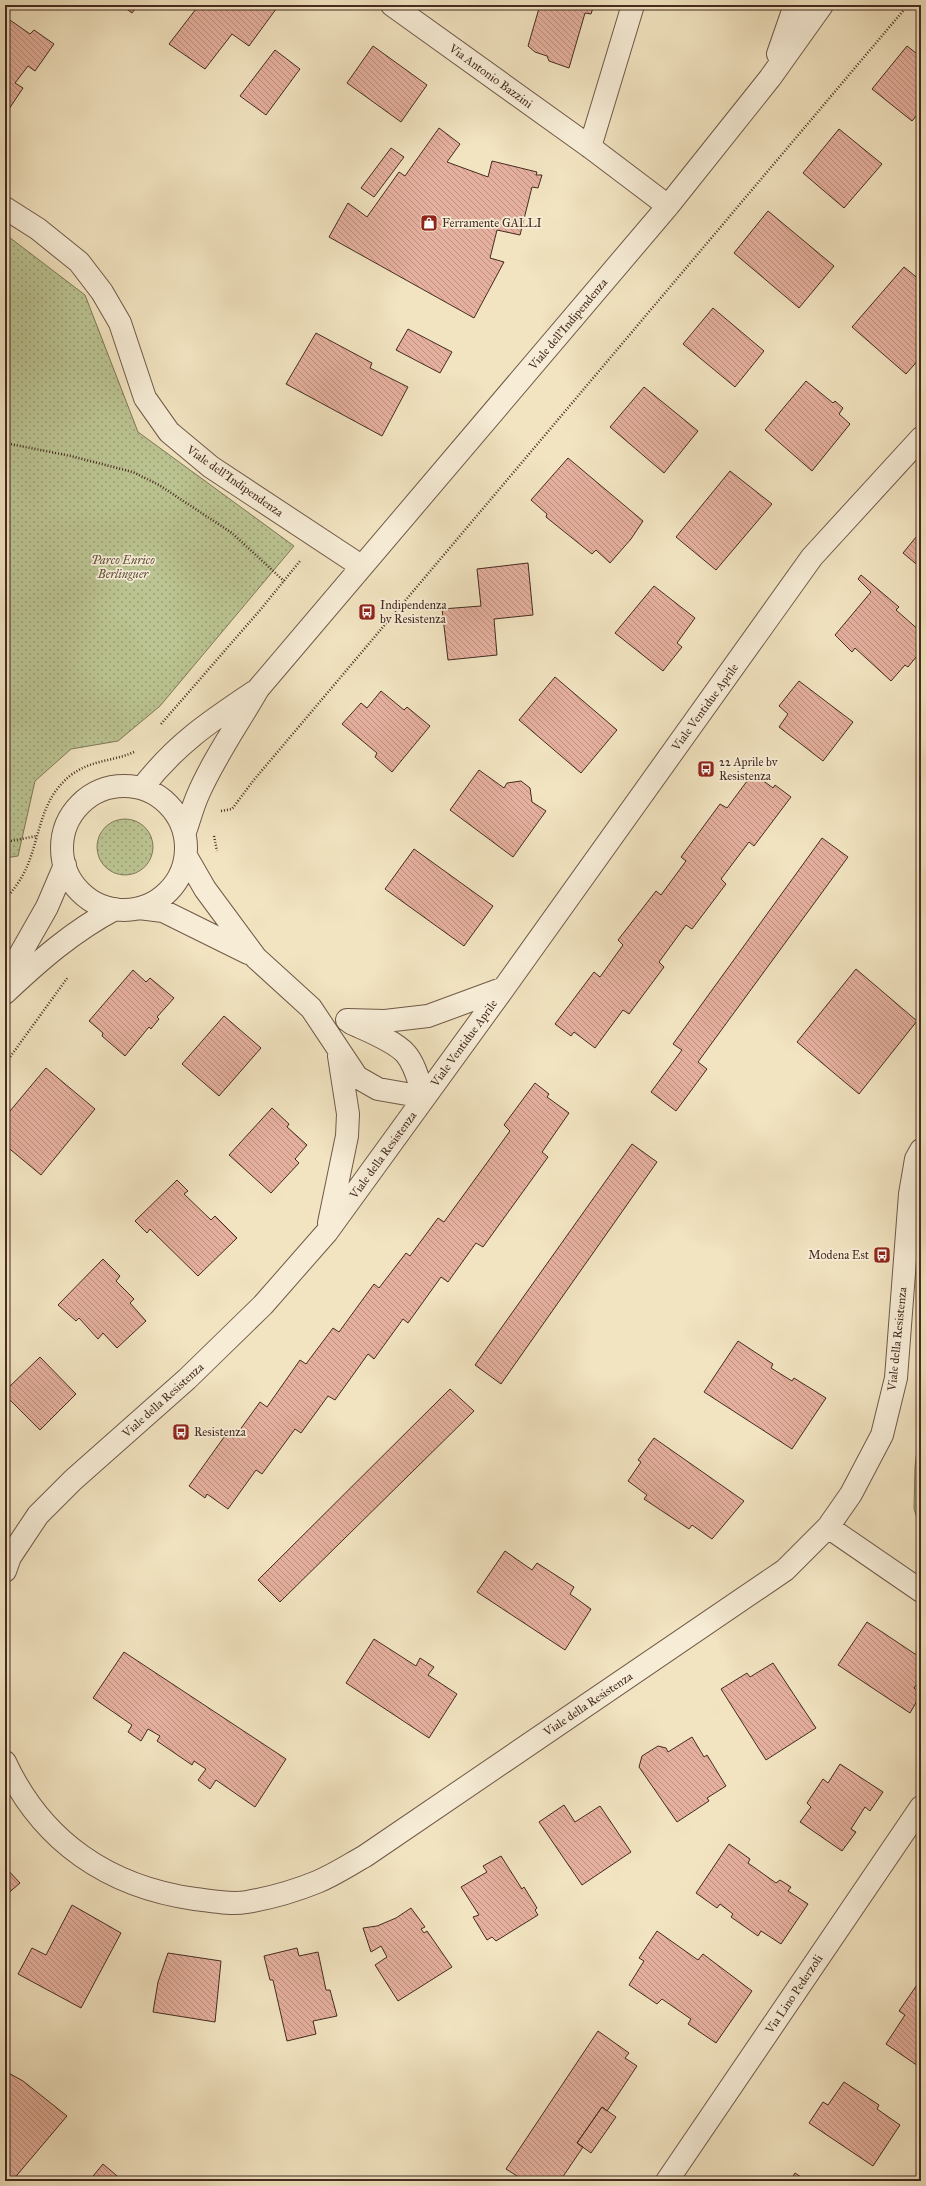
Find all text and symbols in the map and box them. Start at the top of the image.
street label: Via Antonio Bazzini [446,40,536,111]
shop icon: Ferramente GALLI [419,213,439,233]
place label: Ferramente GALLI [442,216,542,230]
street label: Viale dell'Indipendenza [525,275,611,373]
street label: Viale dell'Indipendenza [183,442,287,520]
park label: Parco Enrico Berlinguer [91,553,155,581]
place label: Indipendenza bv Resistenza [380,598,448,626]
bus stop icon: Indipendenza bv Resistenza [357,602,377,622]
street label: Viale Ventidue Aprile [668,661,741,754]
place label: 22 Aprile bv Resistenza [719,755,779,783]
bus stop icon: 22 Aprile bv Resistenza [696,759,716,779]
street label: Viale Ventidue Aprile [427,997,500,1090]
street label: Viale della Resistenza [346,1108,420,1202]
bus stop icon: Modena Est [872,1245,892,1265]
place label: Modena Est [808,1248,870,1262]
street label: Viale della Resistenza [884,1285,910,1393]
street label: Viale della Resistenza [119,1359,207,1441]
bus stop icon: Resistenza [171,1422,191,1442]
place label: Resistenza [194,1425,247,1439]
street label: Viale della Resistenza [540,1668,636,1740]
street label: Via Lino Pederzoli [762,1951,826,2037]

